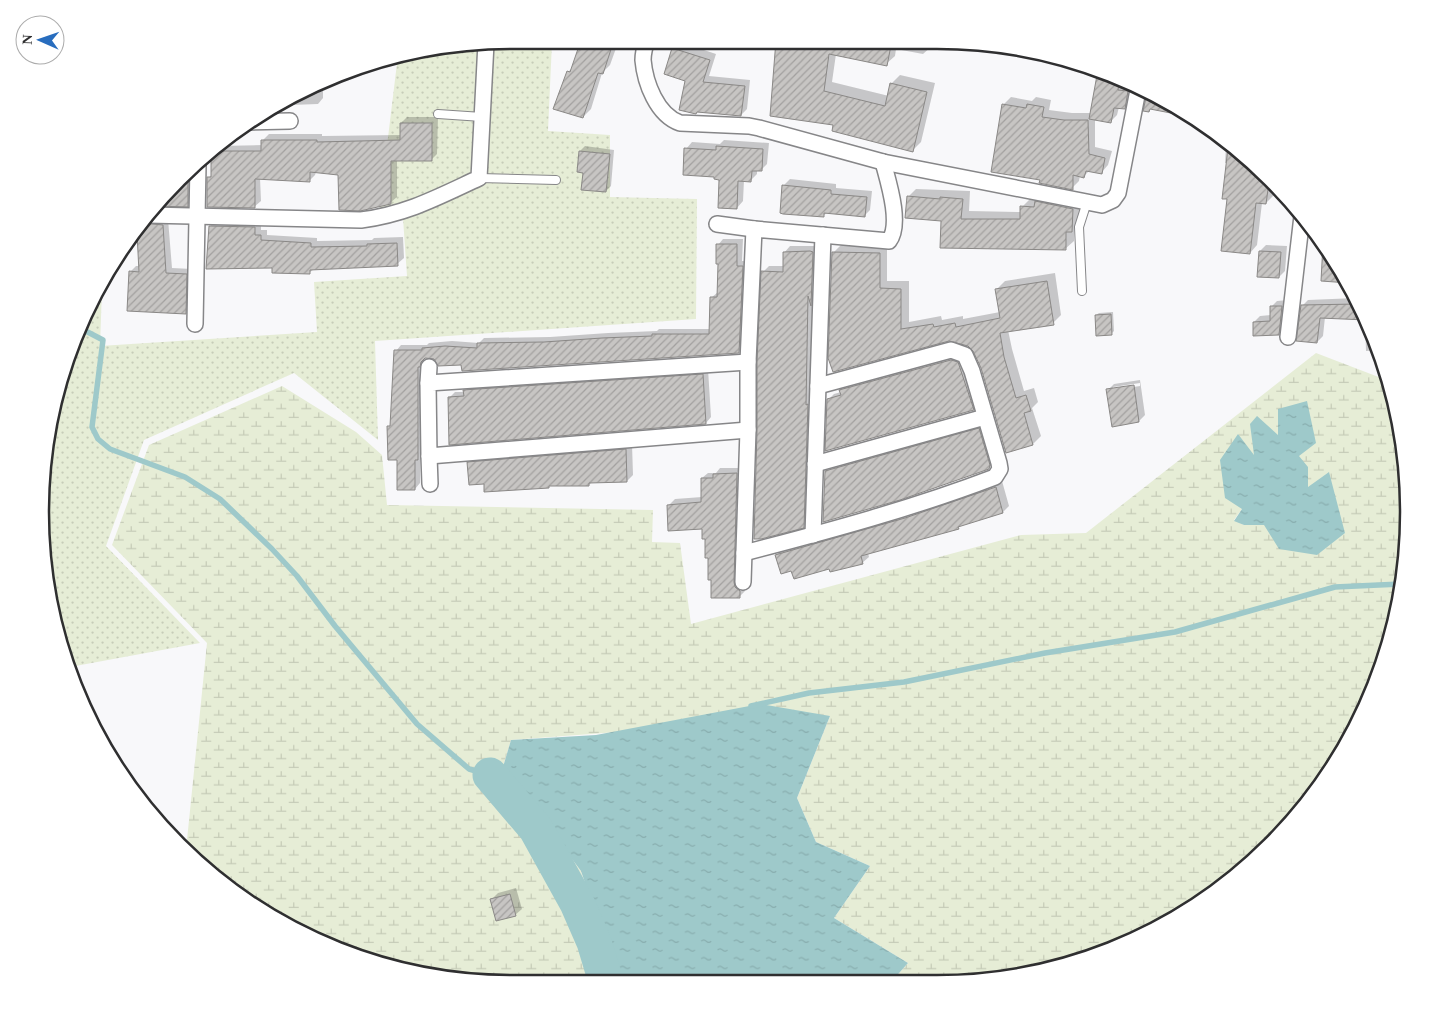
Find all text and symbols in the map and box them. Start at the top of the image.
north arrow [15,15,65,65]
text: N [20,34,35,45]

